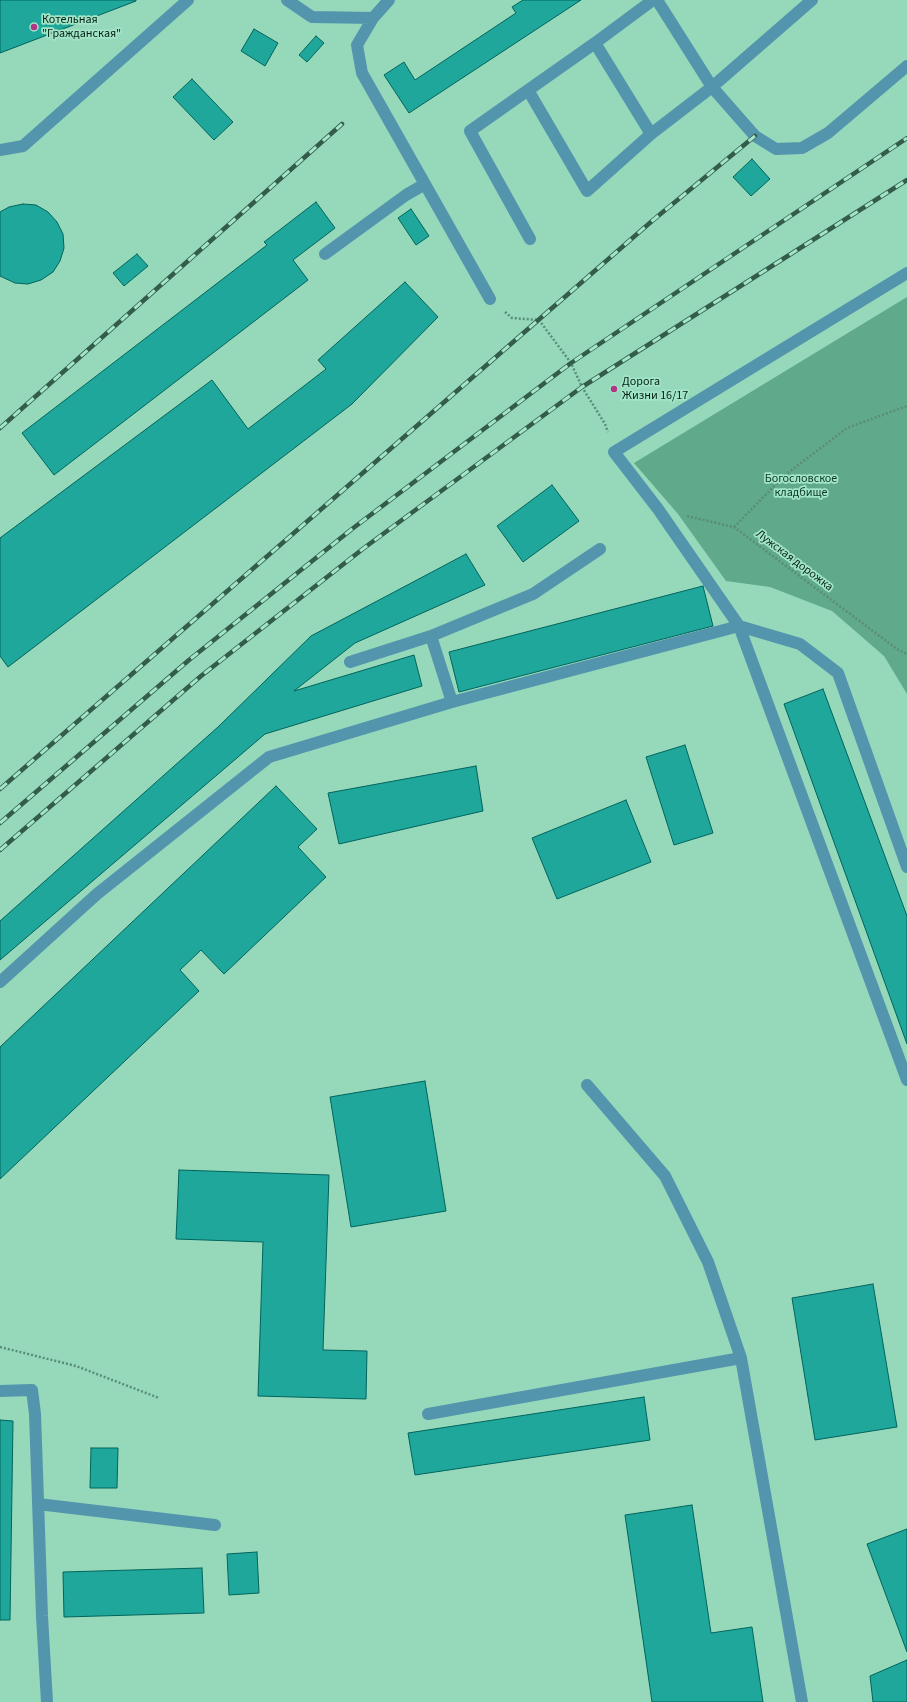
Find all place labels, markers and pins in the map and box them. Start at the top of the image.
place label: Котельная "Гражданская" [42,13,121,41]
marker: Котельная "Гражданская" [29,22,39,32]
place label: Дорога Жизни 16/17 [622,375,688,403]
marker: Дорога Жизни 16/17 [609,384,619,394]

